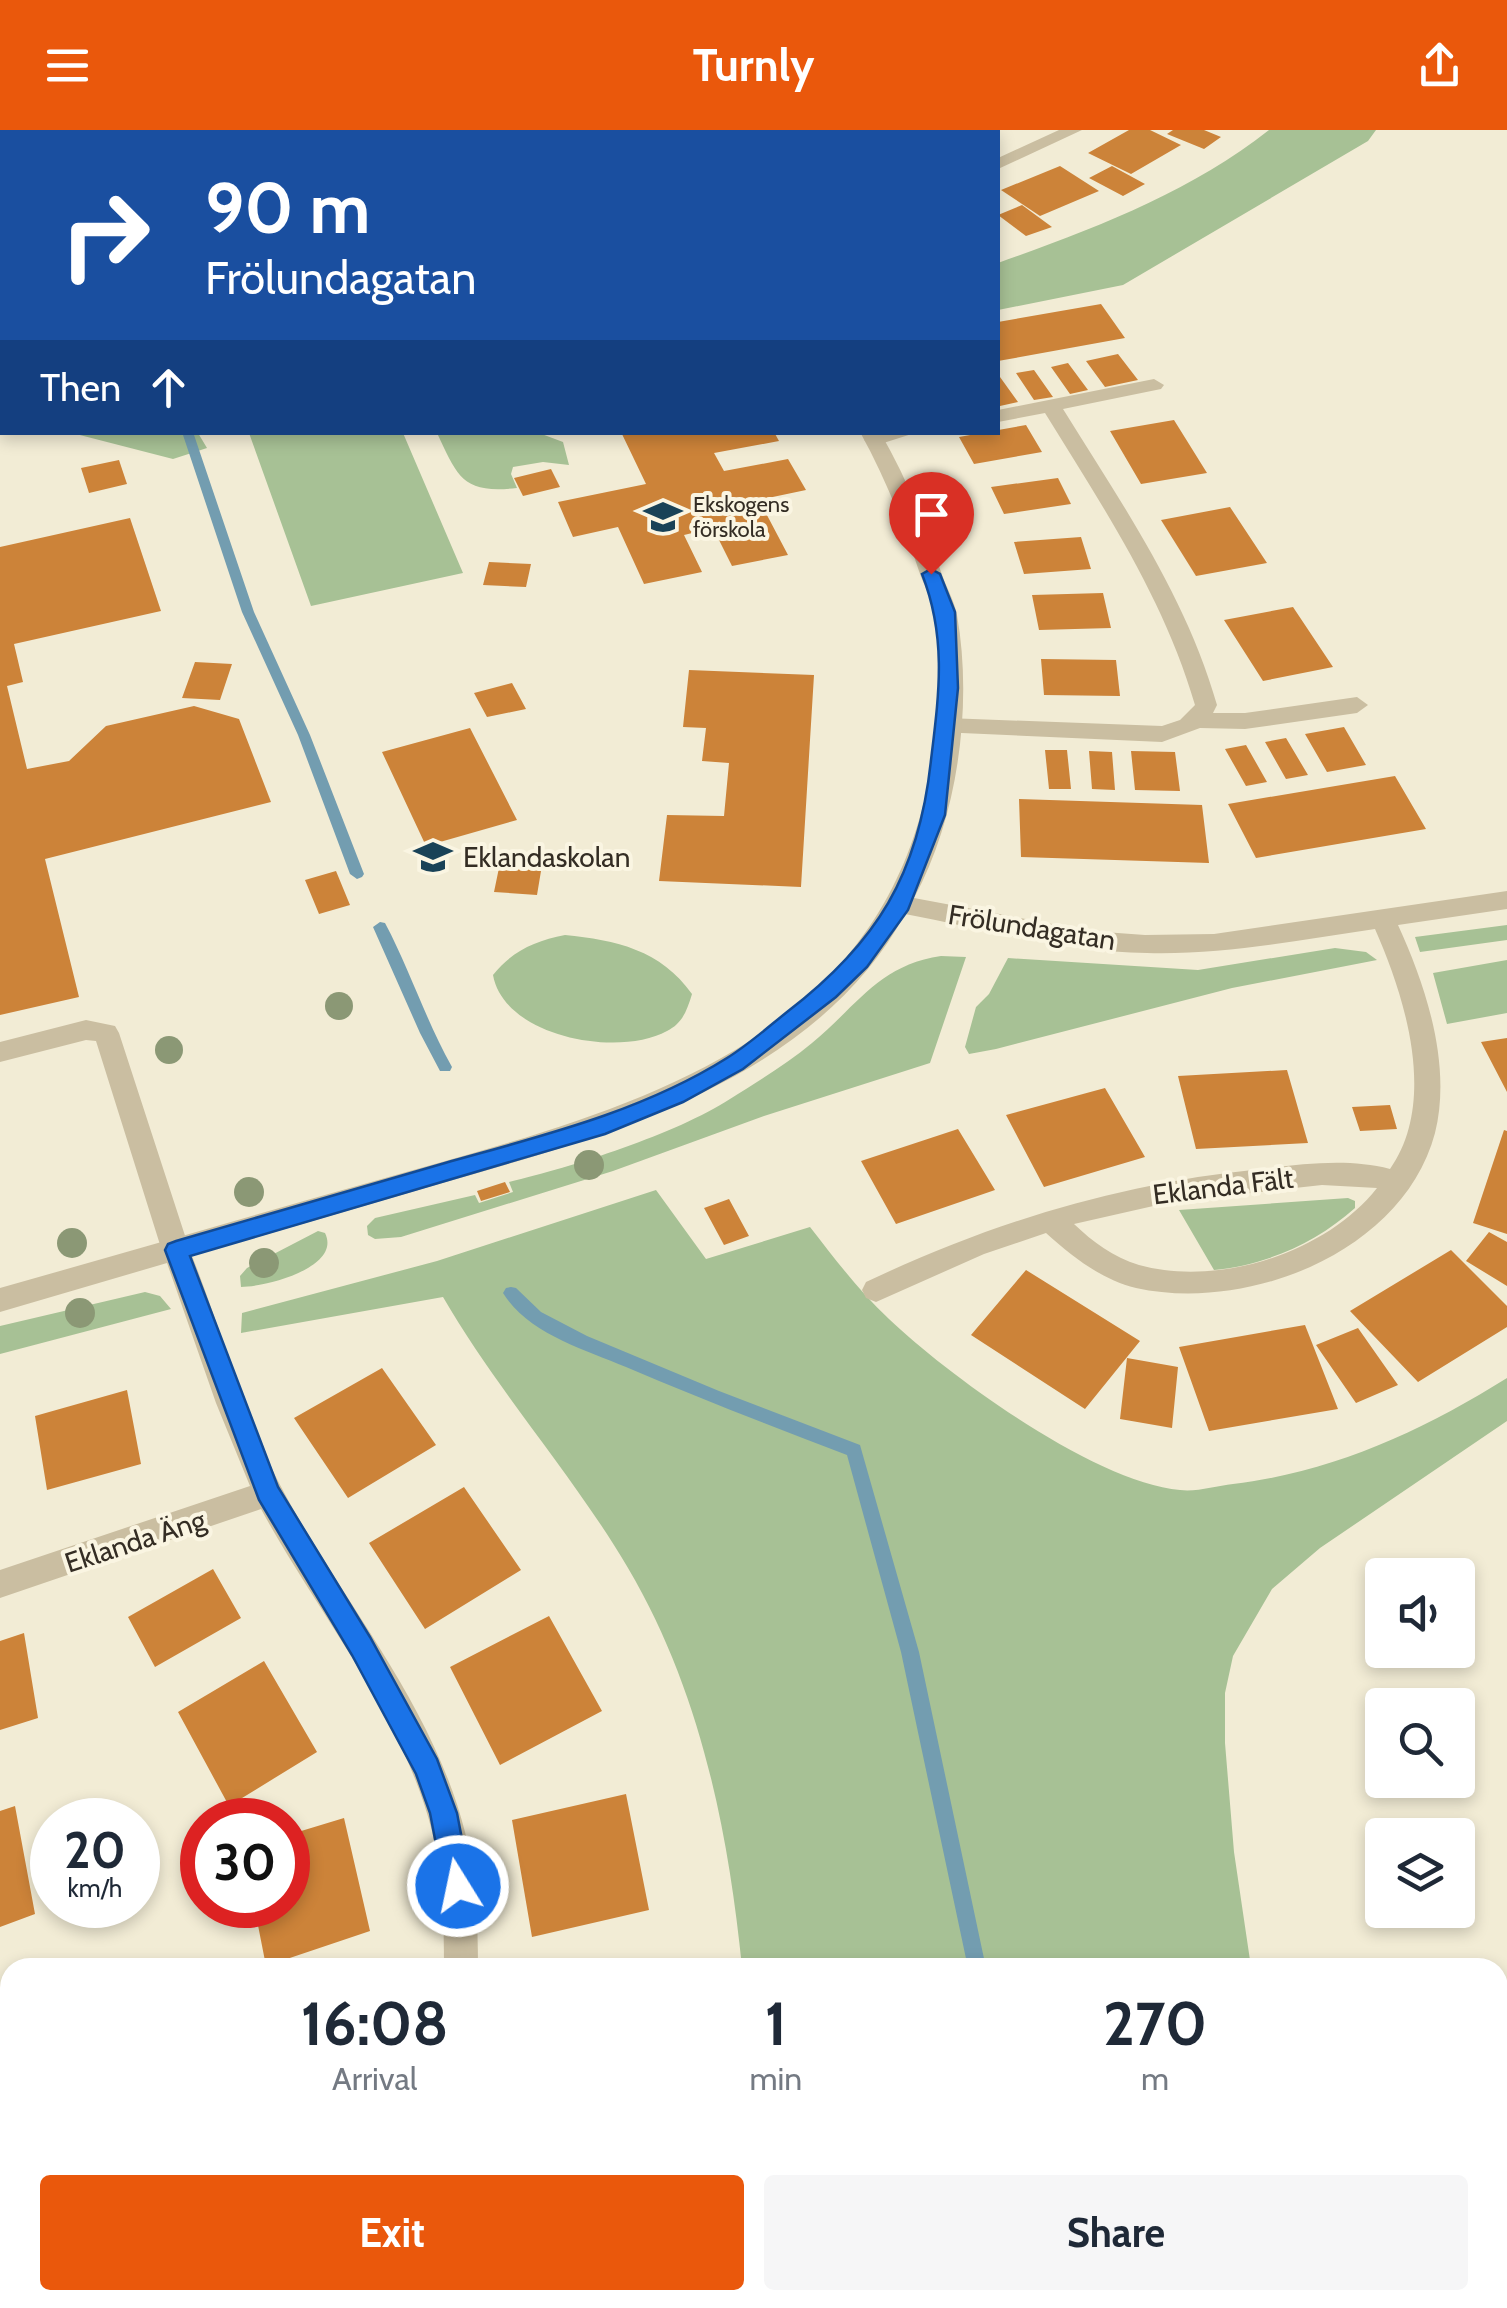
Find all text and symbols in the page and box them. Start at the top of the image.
icon: menu [40,38,95,93]
text: Turnly [693,38,814,92]
icon: share [1412,38,1467,93]
text: 90 m [205,165,370,251]
icon: right [40,170,170,300]
text: Frölundagatan [205,251,476,305]
icon: ahead [141,360,196,415]
text: Then [40,364,121,411]
pin [889,472,974,575]
icon: arrive [904,487,959,542]
place label: Ekskogens förskola [693,491,789,543]
school or university icon: Ekskogens förskola [642,496,684,538]
school or university icon: Eklandaskolan [412,836,454,878]
place label: Eklandaskolan [463,840,630,874]
street label: Frölundagatan [946,897,1118,957]
street label: Eklanda Fält [1151,1161,1295,1211]
street label: Eklanda Äng [60,1502,211,1580]
map controls [1365,1558,1475,1928]
button: sound [1365,1558,1475,1668]
button: search [1365,1688,1475,1798]
speed limit sign: 30 [180,1798,310,1928]
button: layers [1365,1818,1475,1928]
text: 20 [64,1820,126,1881]
position arrow [406,1834,510,1938]
text: km/h [68,1873,122,1903]
text: 16:08 [301,1987,449,2060]
text: 1 [765,1987,787,2060]
text: 270 [1103,1987,1207,2060]
text: Arrival [332,2059,417,2098]
text: min [749,2059,802,2098]
text: m [1141,2059,1169,2098]
button: Exit [40,2175,744,2290]
button: Share [764,2175,1468,2290]

